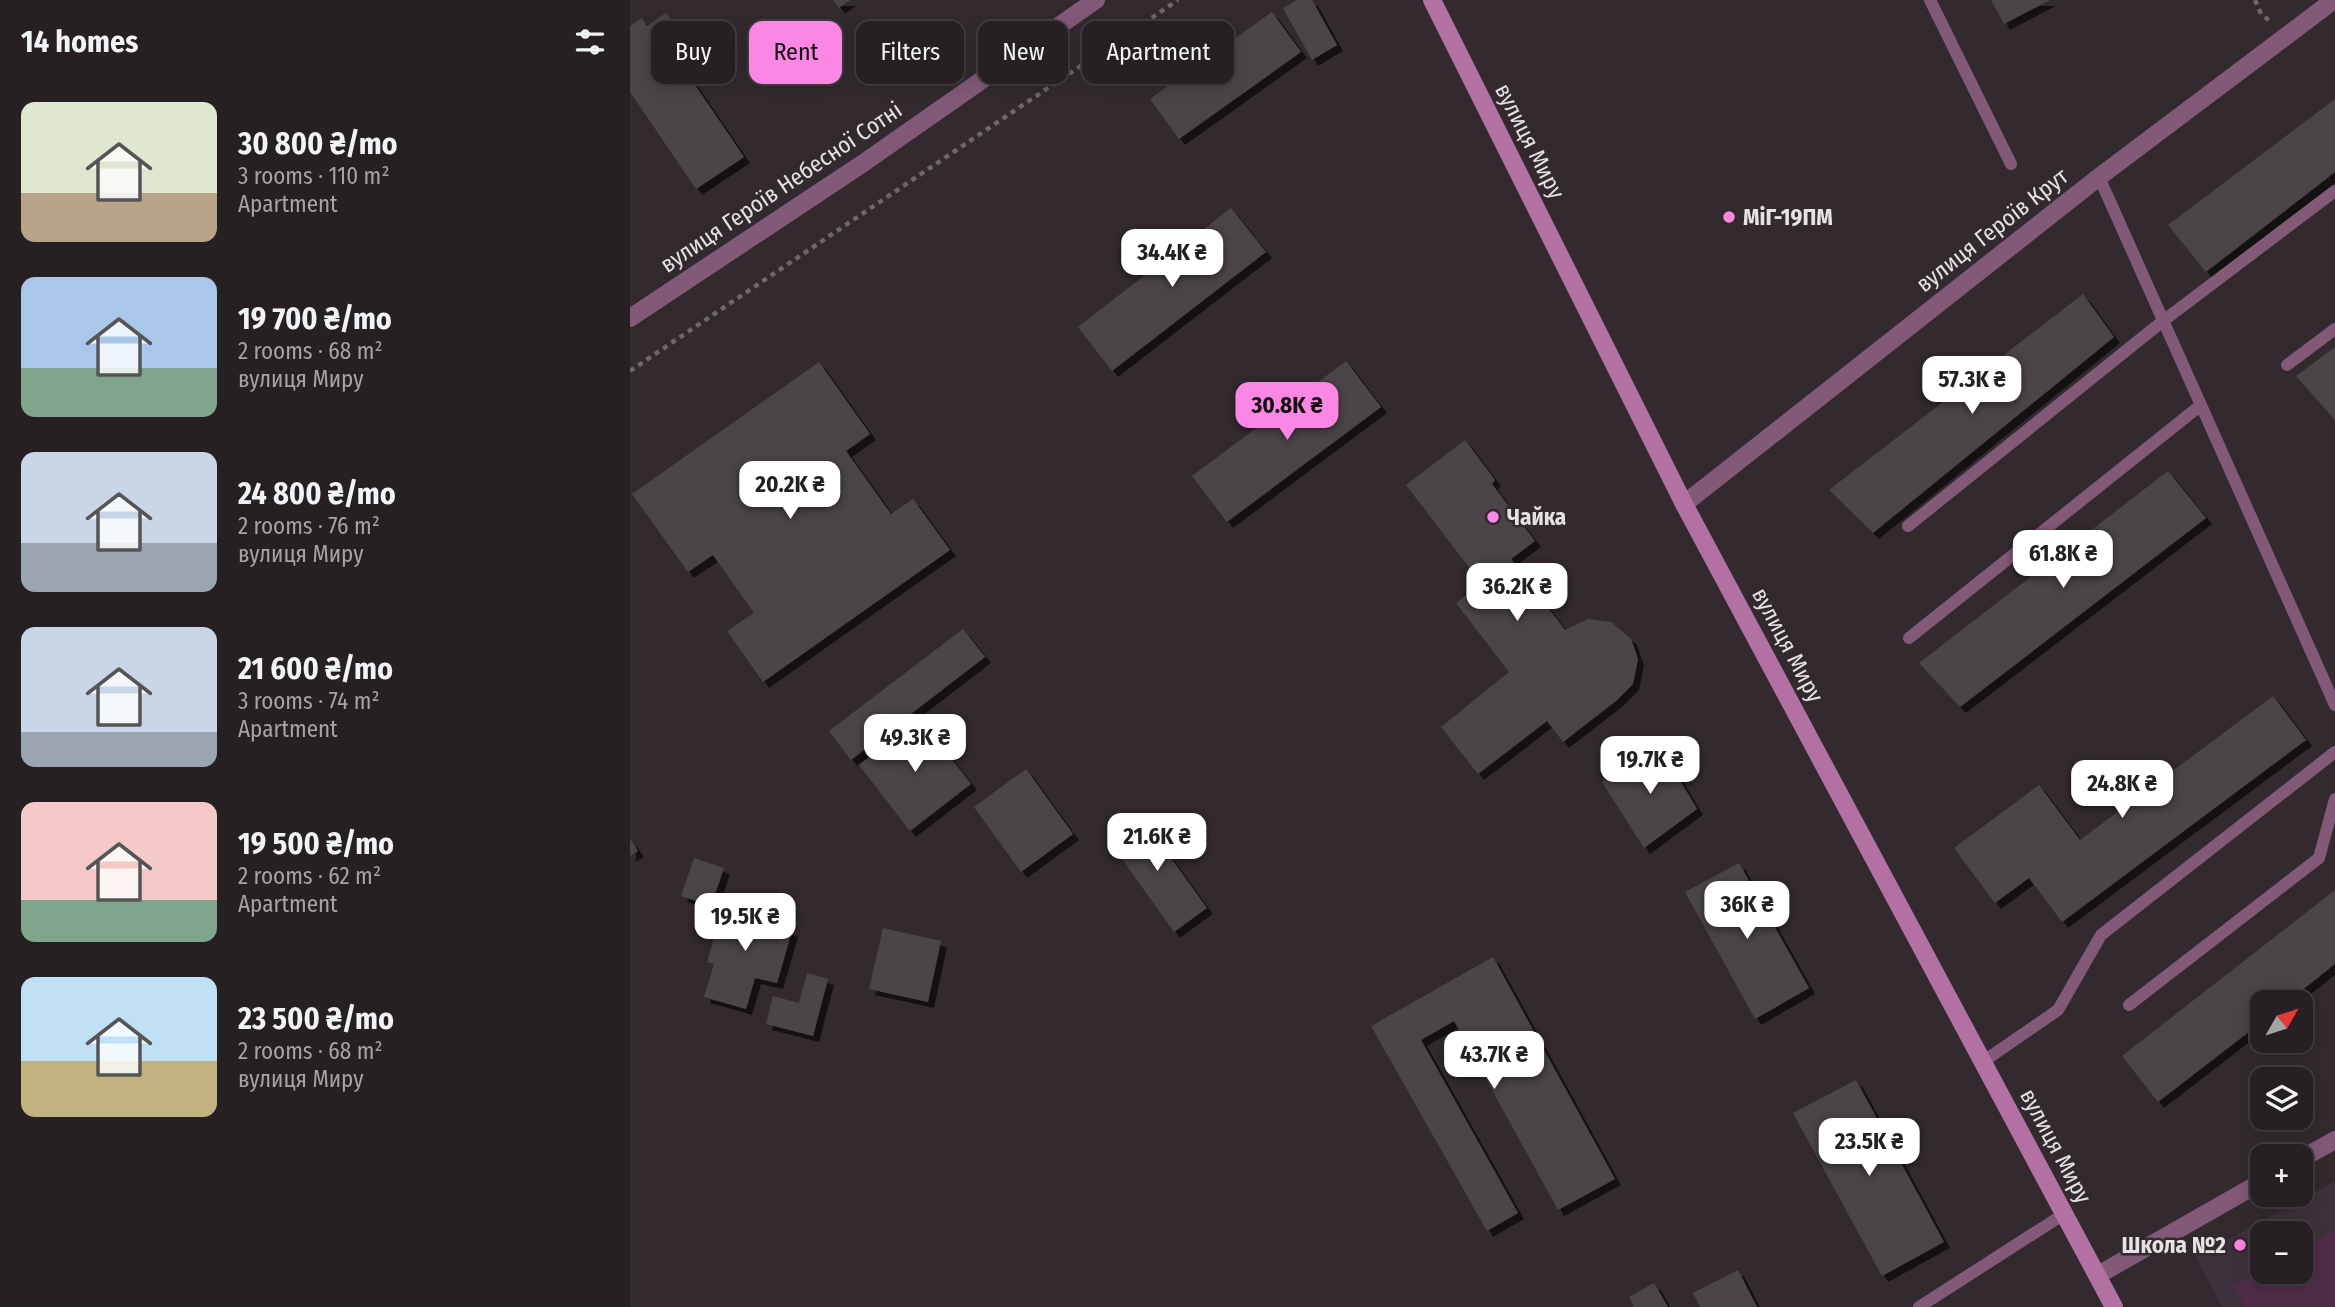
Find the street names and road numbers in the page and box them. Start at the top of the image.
street label: вулиця Миру [1489,79,1571,204]
street label: вулиця Героїв Небесної Сотні [655,96,907,278]
street label: вулиця Героїв Крут [1910,162,2074,298]
street label: вулиця Миру [1746,583,1830,708]
street label: вулиця Миру [2014,1084,2098,1209]

